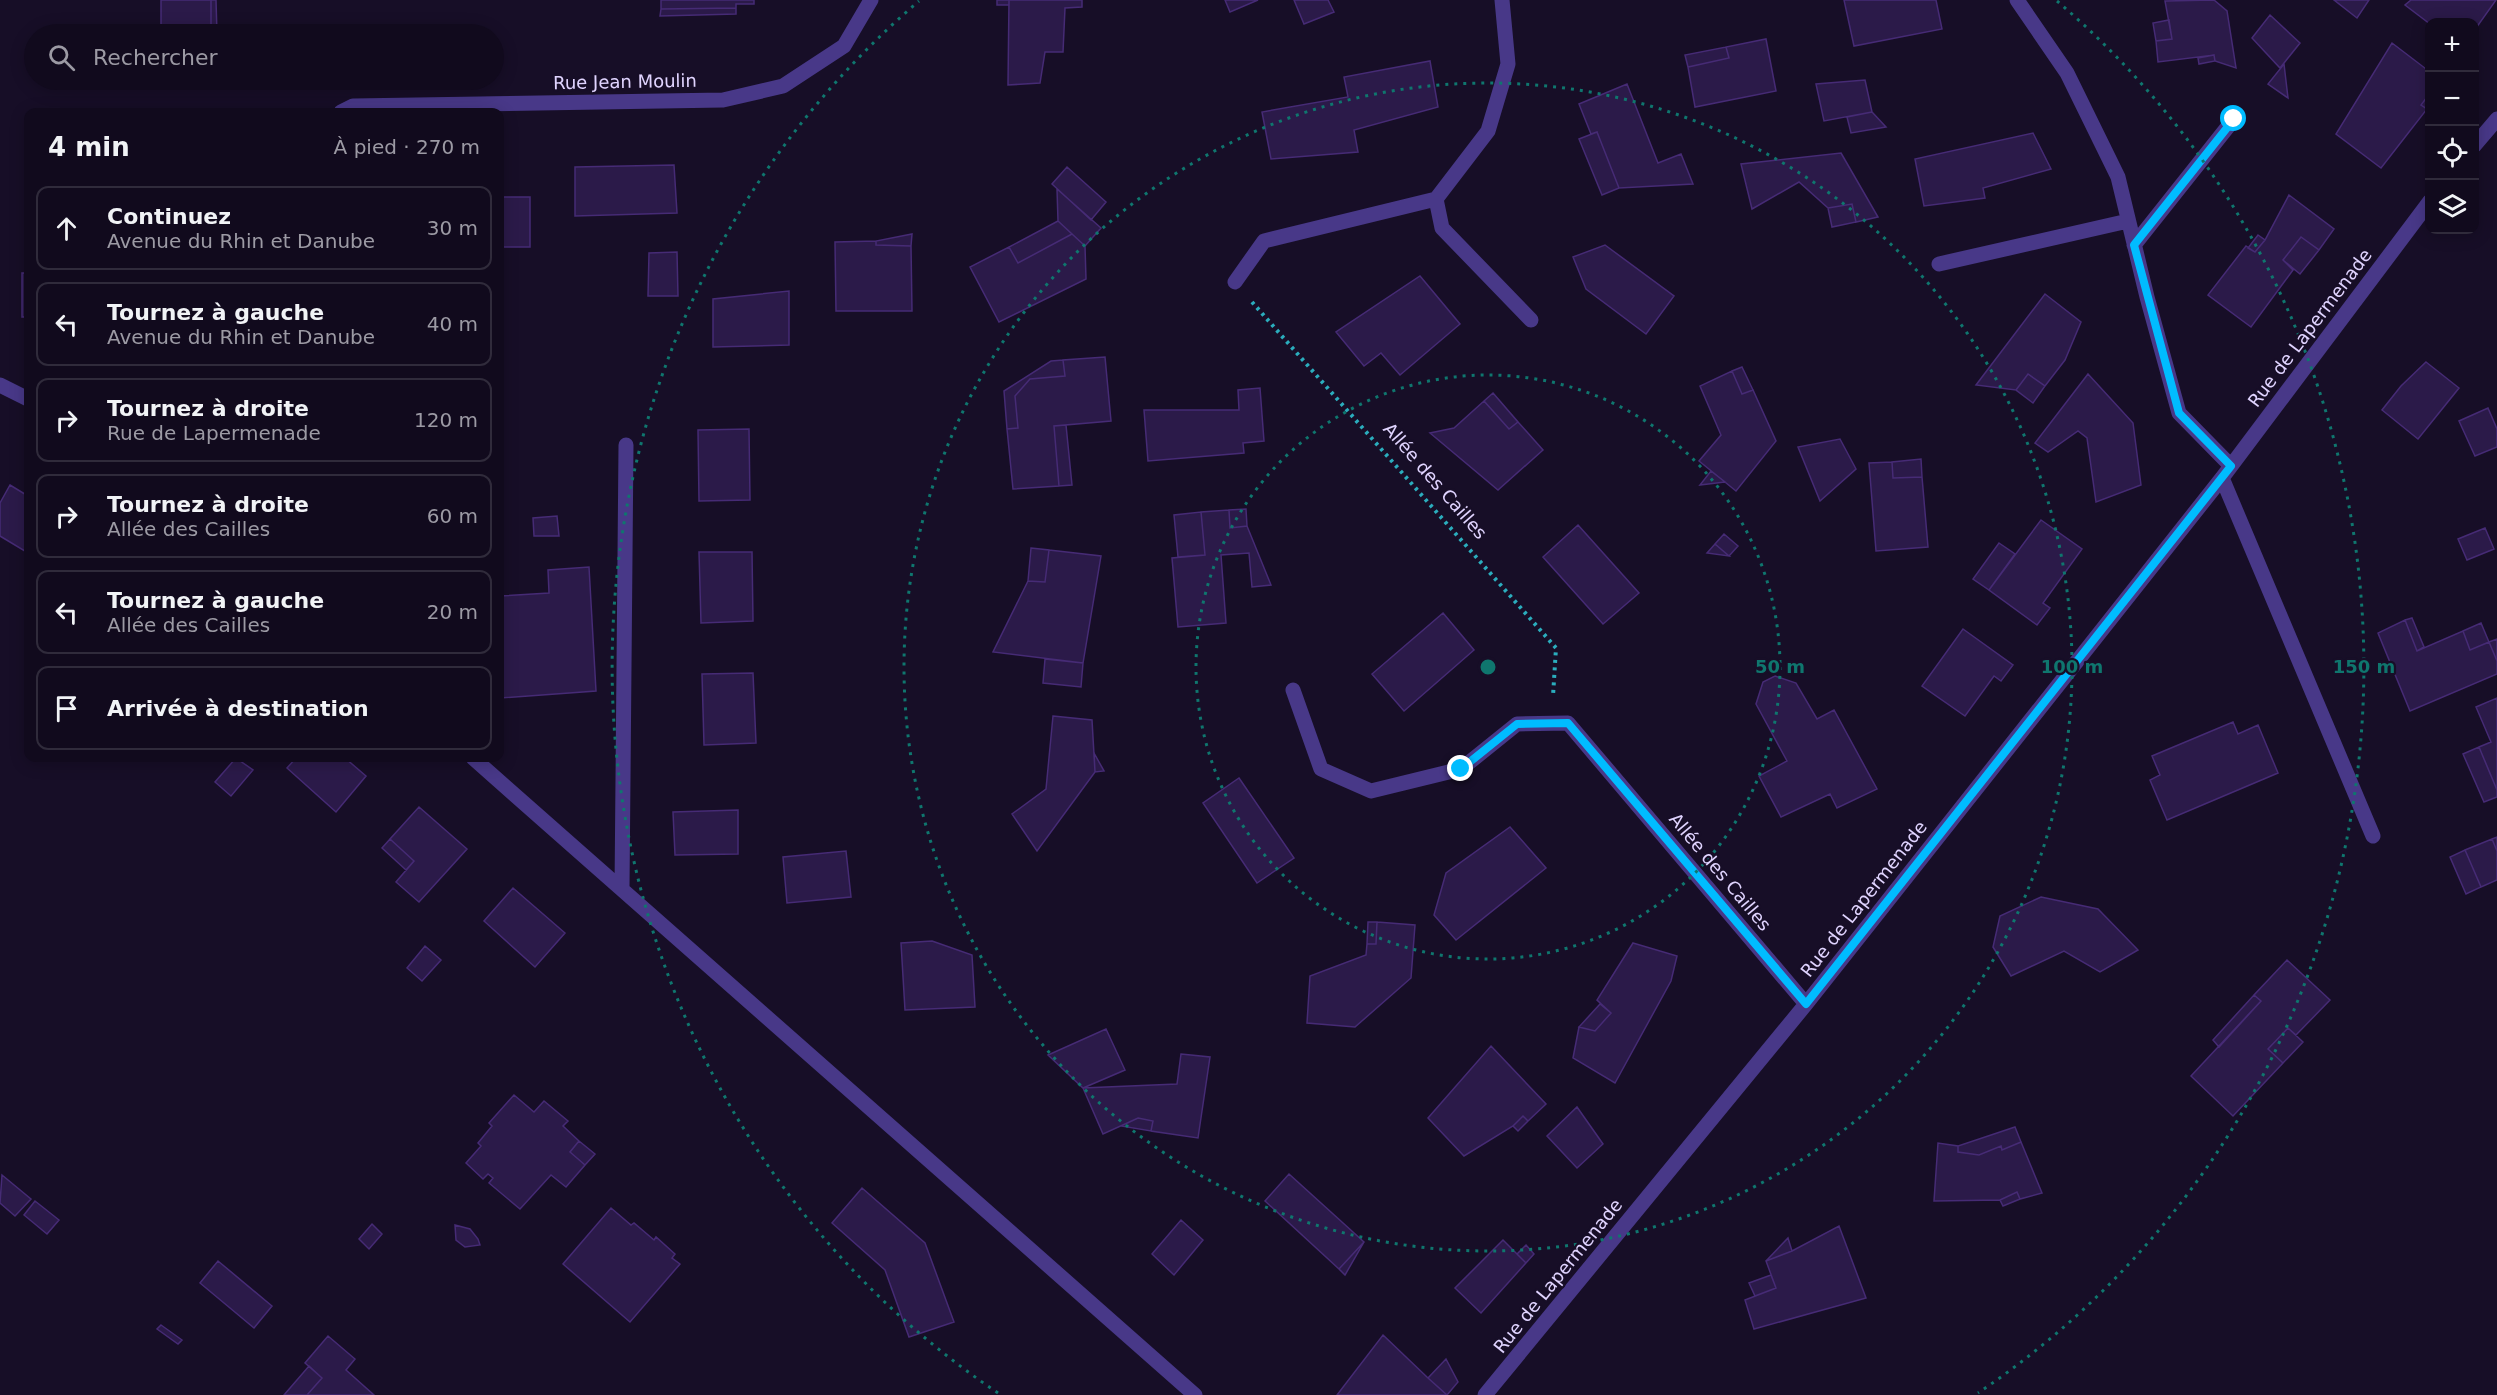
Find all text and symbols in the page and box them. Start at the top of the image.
map controls [2425,18,2479,234]
button: + [2425,18,2479,72]
search box [24,24,504,90]
icon: search [45,41,78,74]
text: Rechercher [93,45,218,70]
street label: Rue Jean Moulin [553,70,697,93]
button: − [2425,72,2479,126]
route start [2220,105,2246,131]
button: locate [2425,126,2479,180]
text: 4 min [48,132,130,162]
text: À pied · 270 m [334,135,480,159]
button: layers [2425,180,2479,234]
text: Continuez [107,204,231,229]
icon: ahead [50,212,83,245]
text: 30 m [427,216,478,240]
text: Avenue du Rhin et Danube [107,229,375,253]
street label: Rue de Lapermenade [2243,245,2376,411]
text: Tournez à gauche [107,300,324,325]
icon: left [50,308,83,341]
text: 40 m [427,312,478,336]
text: Avenue du Rhin et Danube [107,325,375,349]
text: Tournez à droite [107,396,309,421]
icon: right [50,404,83,437]
text: 120 m [414,408,478,432]
street label: Allée des Cailles [1379,418,1491,543]
text: Rue de Lapermenade [107,421,321,445]
text: Tournez à droite [107,492,309,517]
icon: right [50,500,83,533]
text: 60 m [427,504,478,528]
text: Allée des Cailles [107,517,270,541]
text: Tournez à gauche [107,588,324,613]
icon: left [50,596,83,629]
text: 20 m [427,600,478,624]
text: Allée des Cailles [107,613,270,637]
text: 50 m [1755,656,1805,677]
text: 100 m [2041,656,2103,677]
text: 150 m [2333,656,2395,677]
centre of rings [1478,657,1498,677]
icon: arrive [50,692,83,725]
text: Arrivée à destination [107,696,369,721]
route end [1447,755,1473,781]
street label: Allée des Cailles [1665,809,1776,935]
street label: Rue de Lapermenade [1796,816,1931,981]
street label: Rue de Lapermenade [1489,1194,1626,1357]

